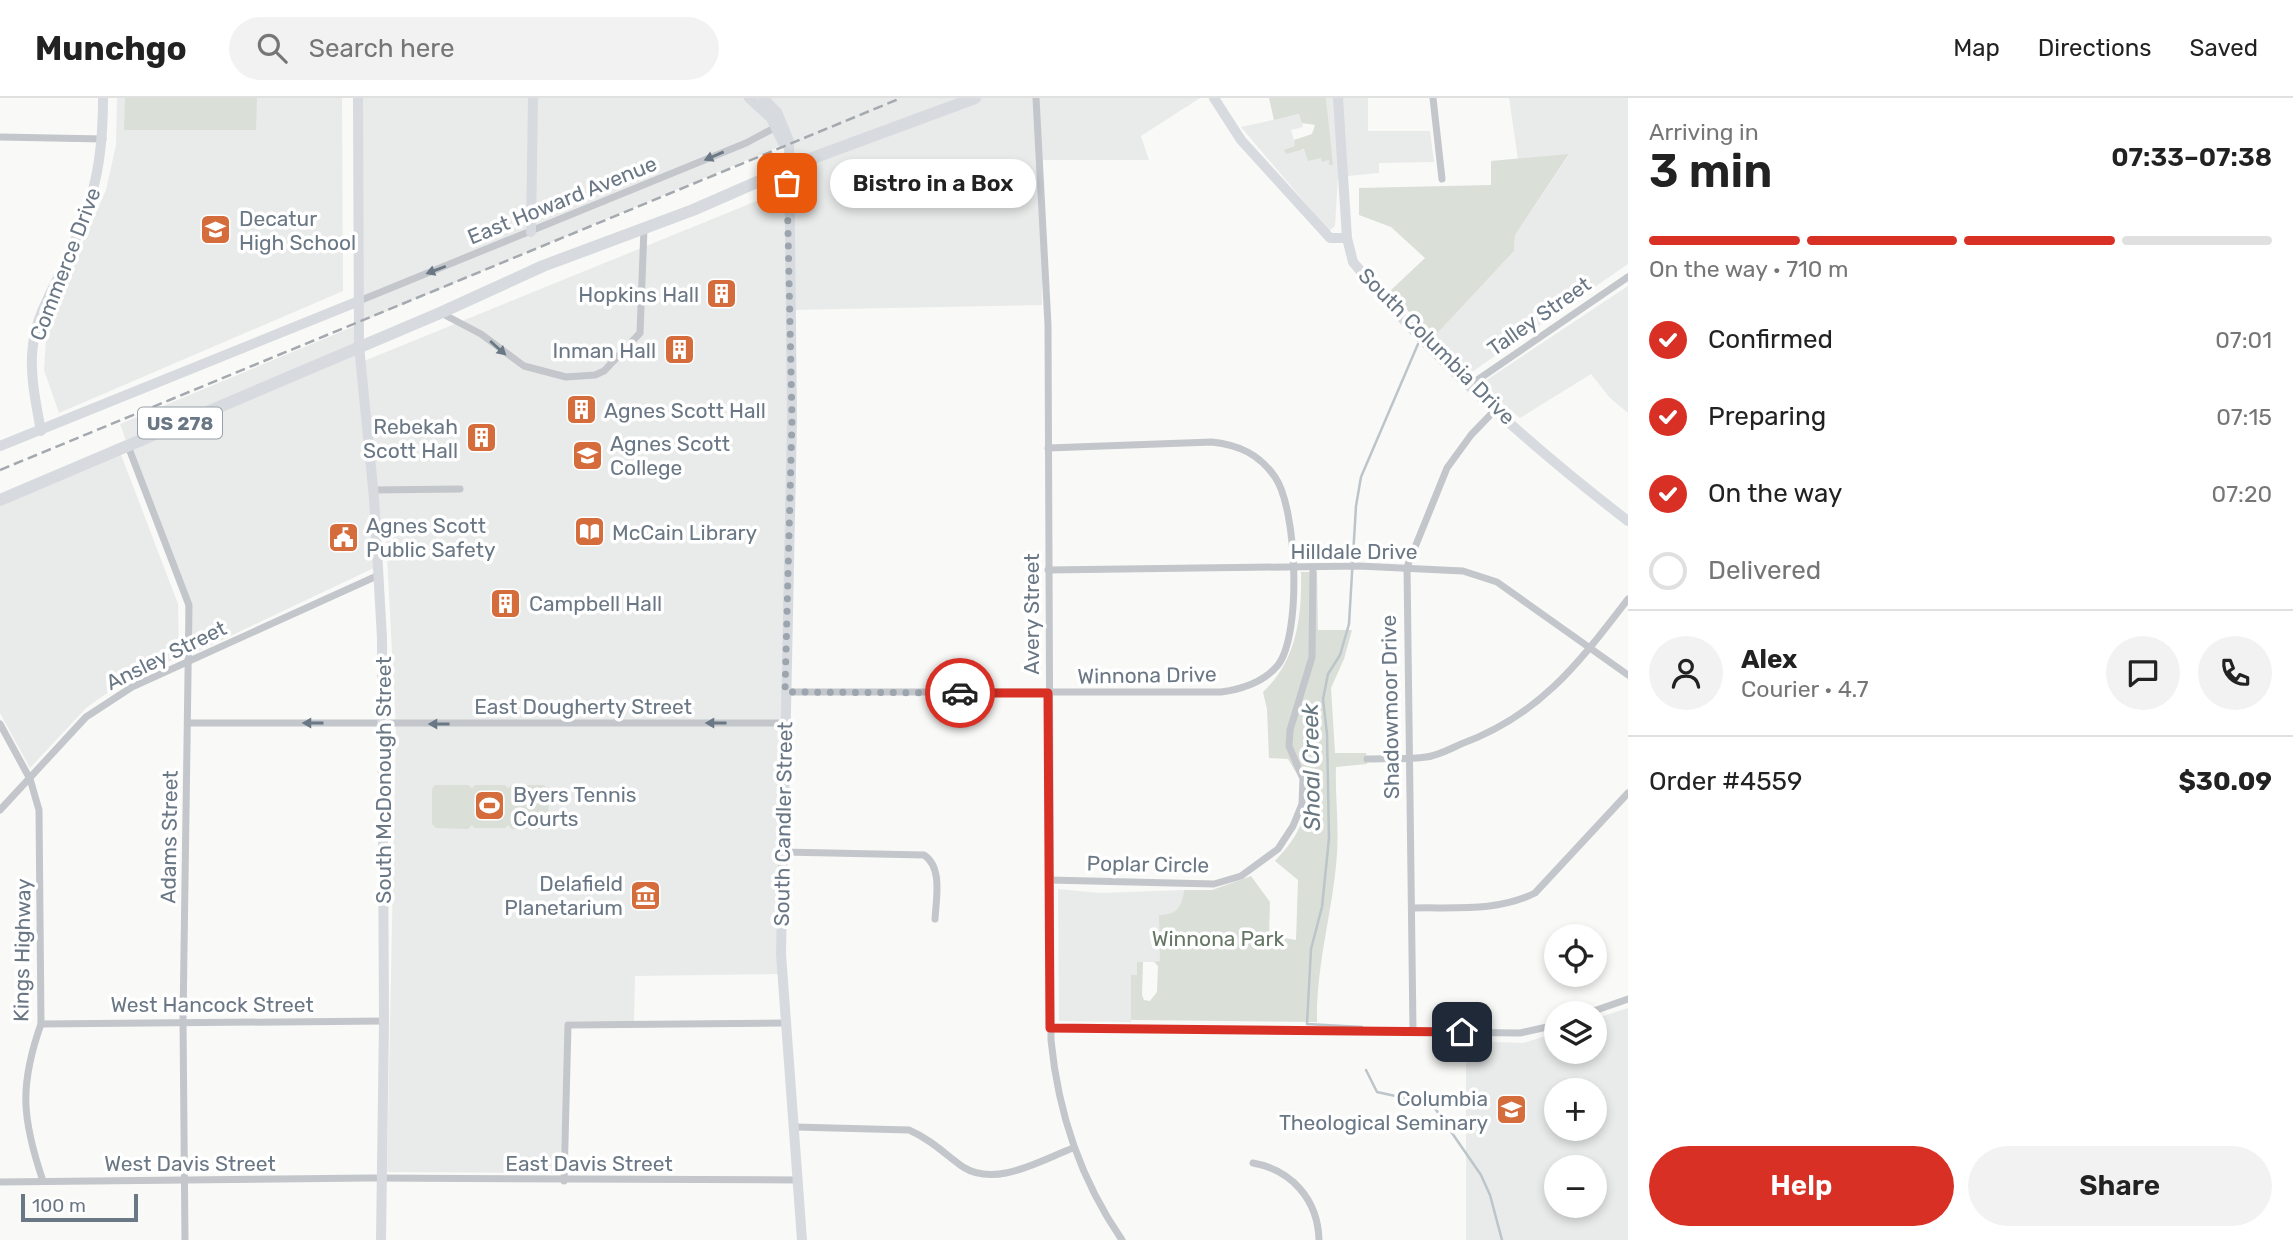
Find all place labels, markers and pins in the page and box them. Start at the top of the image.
pin [757,153,817,213]
callout: Bistro in a Box [829,158,1036,208]
place label: Decatur High School [239,206,356,255]
school or university icon: Decatur High School [199,213,233,247]
building icon: Hopkins Hall [705,277,739,311]
place label: Hopkins Hall [578,282,699,307]
building icon: Inman Hall [662,333,696,367]
place label: Inman Hall [553,338,656,363]
building icon: Agnes Scott Hall [564,393,598,427]
place label: Agnes Scott Hall [604,398,766,423]
place label: Rebekah Scott Hall [363,414,458,463]
building icon: Rebekah Scott Hall [464,421,498,455]
place label: Agnes Scott College [610,431,730,480]
school or university icon: Agnes Scott College [570,438,604,472]
place label: Agnes Scott Public Safety [366,513,496,562]
library icon: McCain Library [572,515,606,549]
public building icon: Agnes Scott Public Safety [326,520,360,554]
place label: McCain Library [612,520,758,545]
building icon: Campbell Hall [489,586,523,620]
place label: Campbell Hall [529,591,662,616]
place label: Byers Tennis Courts [513,782,636,831]
sports icon: Byers Tennis Courts [473,789,507,823]
place label: Delafield Planetarium [504,871,623,920]
museum icon: Delafield Planetarium [629,878,663,912]
pin [1432,1002,1492,1062]
place label: Columbia Theological Seminary [1279,1086,1488,1135]
school or university icon: Columbia Theological Seminary [1494,1093,1528,1127]

